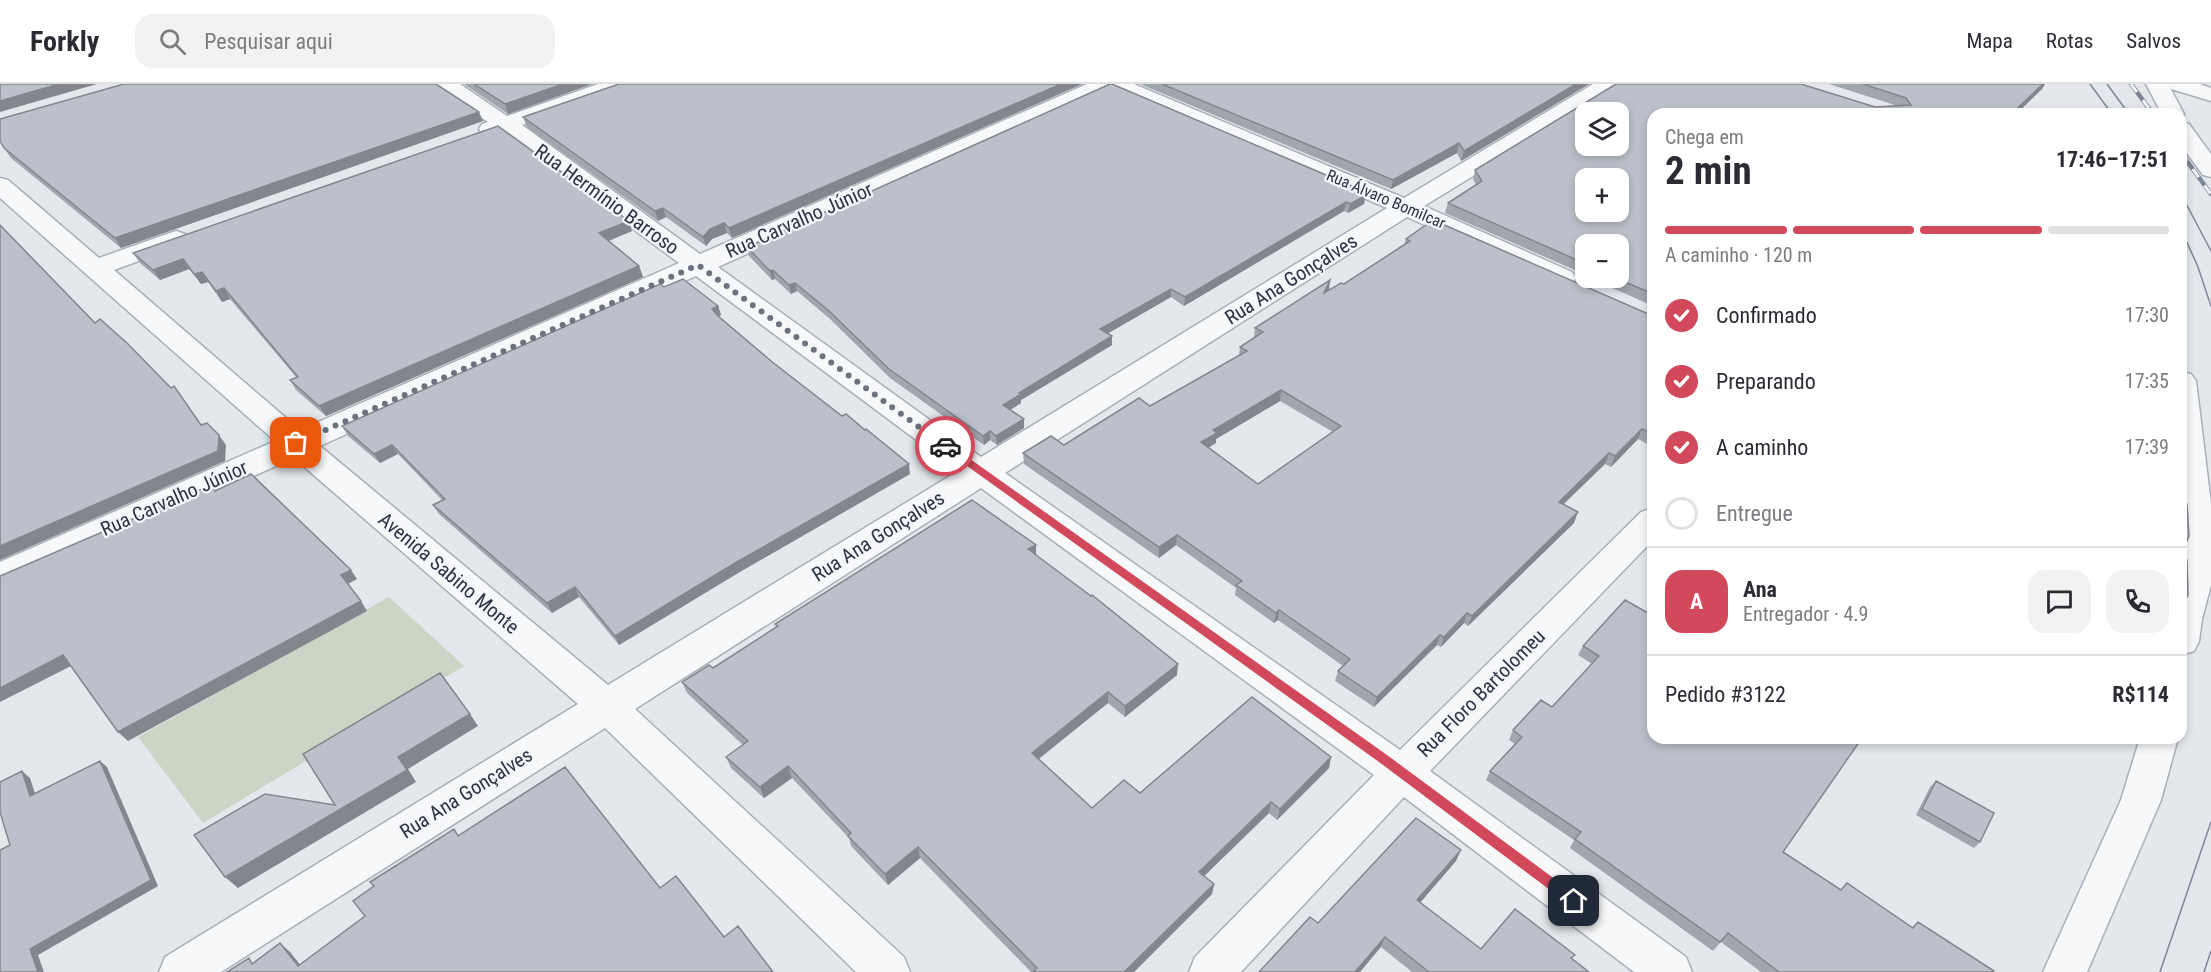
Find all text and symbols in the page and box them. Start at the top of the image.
search box [135,14,555,68]
text: Forkly [30,25,99,58]
icon: search [156,25,189,58]
text: Pesquisar aqui [204,29,333,54]
text: Mapa [1966,29,2013,53]
text: Rotas [2046,29,2093,53]
text: Salvos [2126,29,2181,53]
map controls [1575,102,1629,288]
button: layers [1575,102,1629,156]
text: Chega em [1665,125,1744,149]
street label: Rua Hermínio Barroso [530,139,684,259]
text: 17:46–17:51 [2056,147,2169,172]
text: 2 min [1665,148,1752,194]
street label: Rua Álvaro Bomilcar [1324,165,1448,233]
button: + [1575,168,1629,222]
street label: Rua Carvalho Júnior [722,177,876,263]
street label: Rua Ana Gonçalves [1220,229,1362,329]
button: − [1575,234,1629,288]
text: A caminho · 120 m [1665,243,1812,267]
icon: check [1665,299,1698,332]
text: Confirmado [1716,303,1817,328]
text: 17:30 [2125,303,2169,327]
icon: check [1665,365,1698,398]
text: Preparando [1716,369,1816,394]
text: 17:35 [2125,369,2169,393]
courier [915,416,975,476]
pin [270,417,321,468]
icon: bag [279,426,312,459]
icon: car [929,430,962,463]
icon: check [1665,431,1698,464]
text: A caminho [1716,435,1808,460]
text: 17:39 [2125,435,2169,459]
street label: Rua Carvalho Júnior [97,455,251,541]
street label: Rua Ana Gonçalves [807,486,949,586]
text: Entregue [1716,501,1793,526]
street label: Avenida Sabino Monte [374,507,524,639]
button: chat [2028,570,2091,633]
button: phone [2106,570,2169,633]
text: Ana [1743,577,1777,602]
text: A [1690,589,1703,614]
text: Entregador · 4.9 [1743,602,1868,626]
street label: Rua Floro Bartolomeu [1412,624,1550,762]
text: Pedido #3122 [1665,682,1786,707]
text: R$114 [2112,682,2169,707]
street label: Rua Ana Gonçalves [395,743,537,843]
pin [1548,875,1599,926]
icon: home [1557,884,1590,917]

